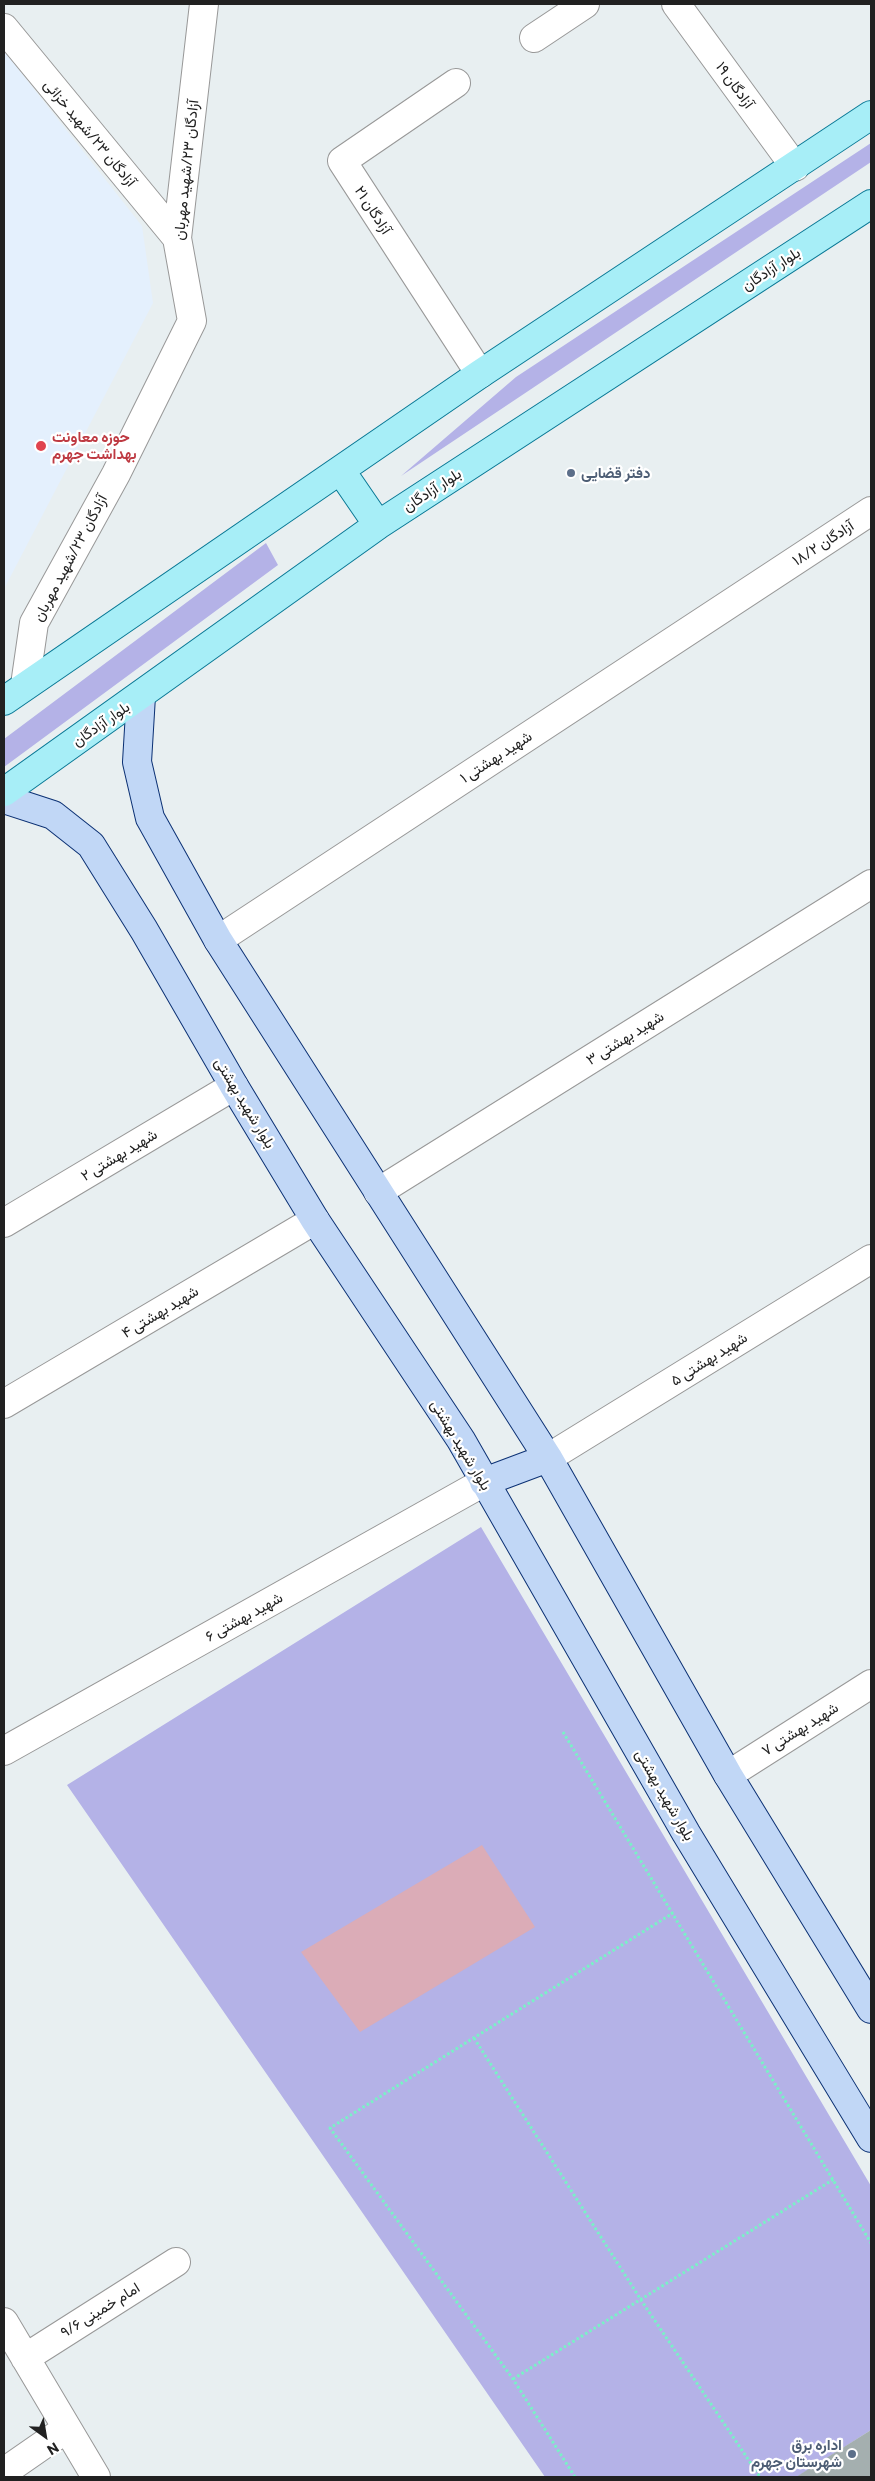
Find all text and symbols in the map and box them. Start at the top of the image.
street label: آزادگان ۱۹ [712,58,758,112]
street label: آزادگان ۲۳/شهید خزائی [40,76,140,190]
street label: آزادگان ۲۳/شهید مهربان [170,99,202,241]
street label: آزادگان ۲۱ [351,183,395,237]
street label: بلوار آزادگان [738,243,804,295]
place label: حوزه معاونت بهداشت جهرم [52,428,137,463]
marker: حوزه معاونت بهداشت جهرم [34,439,48,453]
street label: بلوار آزادگان [399,464,465,516]
place label: دفتر قضایی [581,464,650,482]
marker: دفتر قضایی [565,467,577,479]
street label: آزادگان ۲۳/شهید مهربان [29,491,111,625]
street label: آزادگان ۱۸/۲ [789,517,857,569]
street label: بلوار آزادگان [69,698,133,750]
street label: شهید بهشتی ۱ [457,727,535,787]
street label: شهید بهشتی ۳ [583,1007,667,1069]
street label: بلوار شهید بهشتی [211,1054,279,1152]
street label: شهید بهشتی ۲ [78,1125,160,1185]
street label: شهید بهشتی ۴ [118,1282,202,1342]
street label: شهید بهشتی ۵ [667,1328,751,1390]
street label: بلوار شهید بهشتی [427,1396,495,1494]
street label: شهید بهشتی ۶ [202,1588,286,1646]
street label: شهید بهشتی ۷ [758,1698,842,1760]
street label: بلوار شهید بهشتی [632,1746,698,1844]
street label: امام خمینی ۹/۶ [57,2278,143,2342]
north arrow [20,2411,70,2461]
place label: اداره برق شهرستان جهرم [751,2436,842,2471]
text: N [44,2439,62,2459]
marker: اداره برق شهرستان جهرم [846,2448,858,2460]

